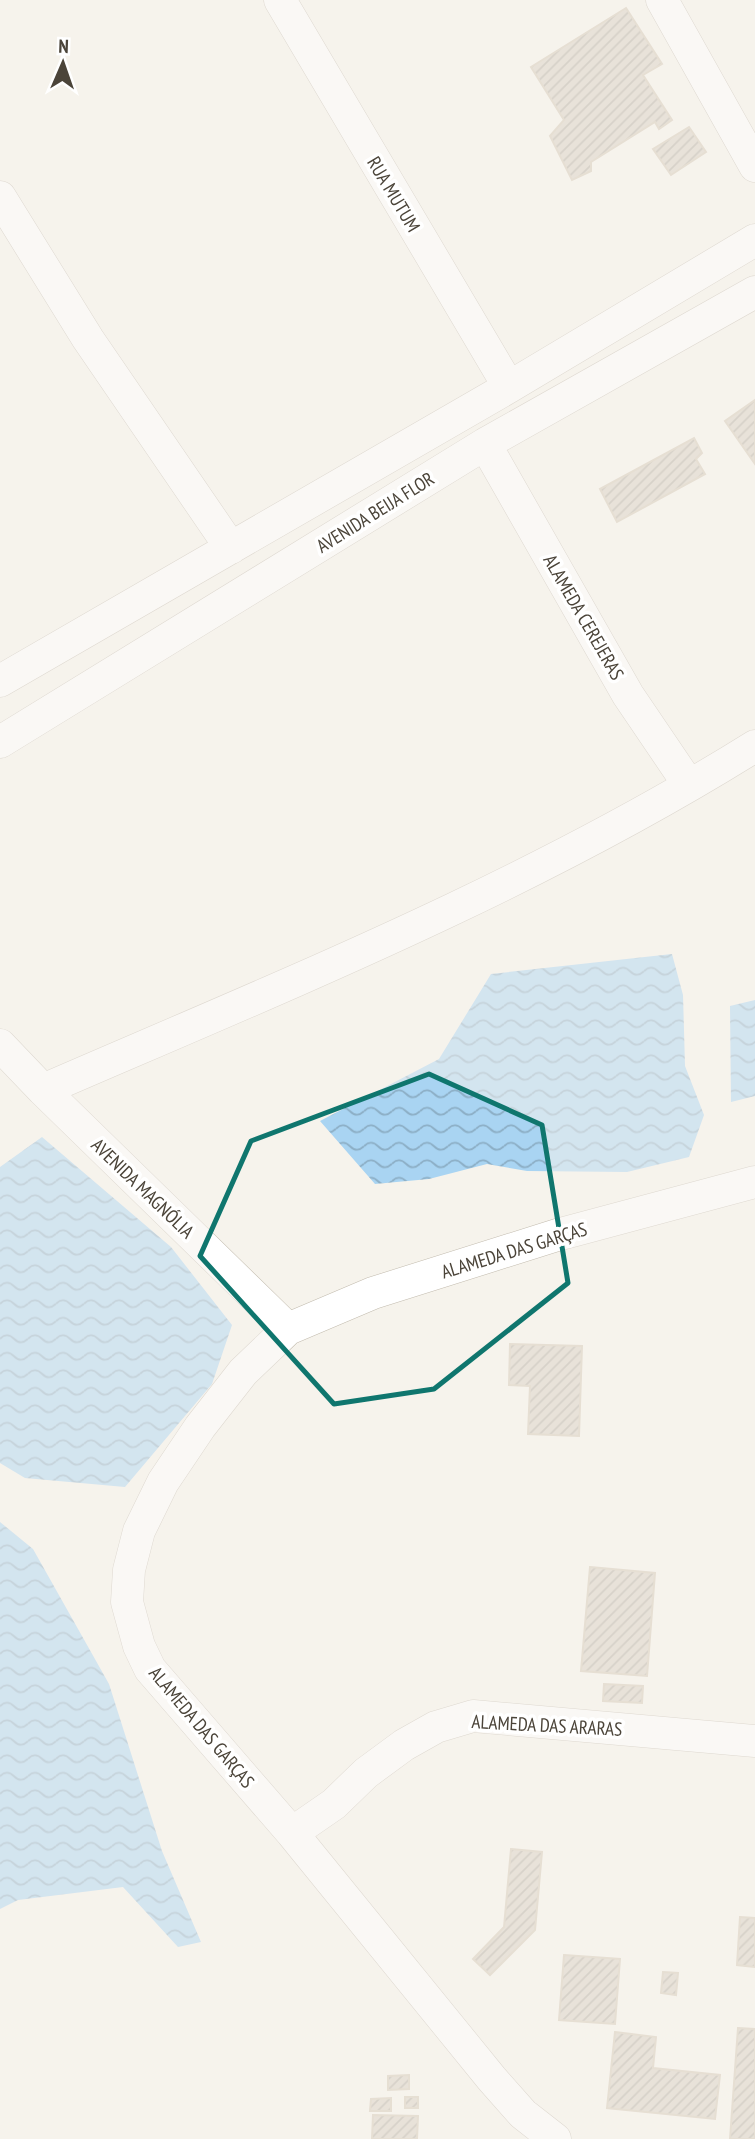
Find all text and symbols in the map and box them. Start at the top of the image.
north arrow [28,28,98,98]
text: N [58,34,69,58]
street label: RUA MUTUM [362,152,426,236]
street label: AVENIDA BEIJA FLOR [312,466,438,558]
street label: ALAMEDA CEREJERAS [538,550,630,684]
street label: AVENIDA MAGNÓLIA [87,1133,199,1243]
street label: ALAMEDA DAS GARÇAS [438,1216,590,1284]
street label: ALAMEDA DAS GARÇAS [144,1661,260,1793]
street label: ALAMEDA DAS ARARAS [471,1709,623,1741]

